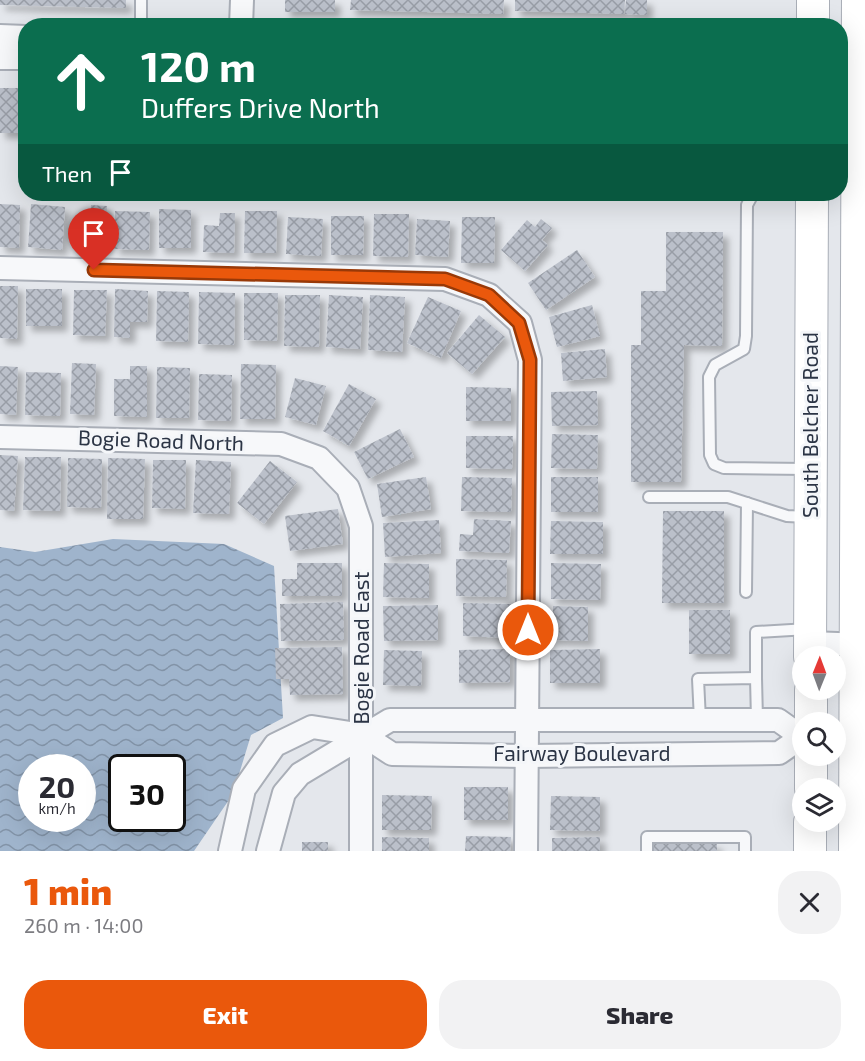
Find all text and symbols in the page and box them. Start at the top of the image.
text: 120 m [141,40,256,90]
icon: ahead [42,42,120,120]
text: Duffers Drive North [141,91,380,123]
icon: arrive [104,156,137,189]
text: Then [42,160,92,186]
pin [68,208,119,270]
icon: arrive [77,217,110,250]
street label: South Belcher Road [797,332,822,518]
street label: Bogie Road North [78,424,245,455]
street label: Bogie Road East [348,572,373,724]
position arrow [496,598,560,662]
north arrow [792,646,846,700]
map controls [792,646,846,832]
button: search [792,712,846,766]
street label: Fairway Boulevard [493,740,671,765]
speed limit sign: 30 [108,754,186,832]
text: 20 [39,768,75,804]
button: layers [792,778,846,832]
text: km/h [38,799,76,817]
text: 1 min [24,869,112,912]
button: close [778,871,841,934]
text: 260 m · 14:00 [24,913,143,937]
button: Exit [24,980,427,1049]
button: Share [439,980,841,1049]

